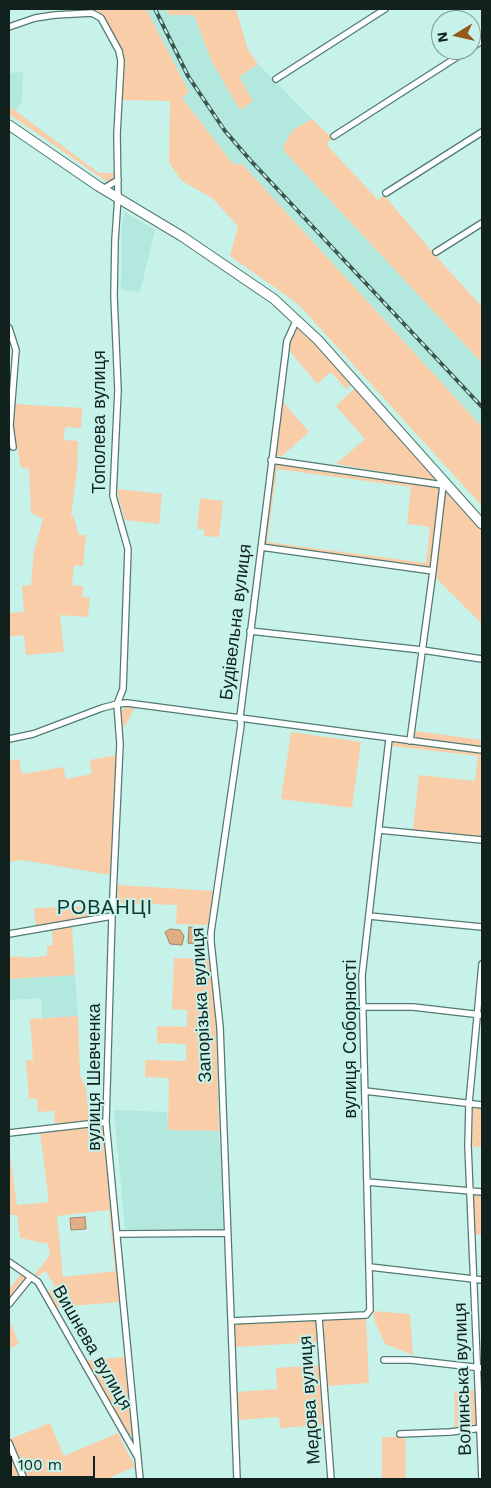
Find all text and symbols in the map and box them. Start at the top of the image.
north arrow [431,10,481,60]
text: N [433,31,451,44]
street label: Тополева вулиця [89,350,111,494]
street label: Будівельна вулиця [216,543,256,701]
district label: РОВАНЦІ [56,896,154,920]
street label: Запорізька вулиця [187,927,217,1083]
street label: вулиця Соборності [340,959,362,1119]
street label: вулиця Шевченка [84,1003,106,1151]
street label: Вишнева вулиця [48,1282,136,1414]
street label: Волинська вулиця [450,1302,476,1456]
street label: Медова вулиця [295,1335,325,1465]
scale bar [12,1446,98,1478]
text: 100 m [18,1456,62,1474]

